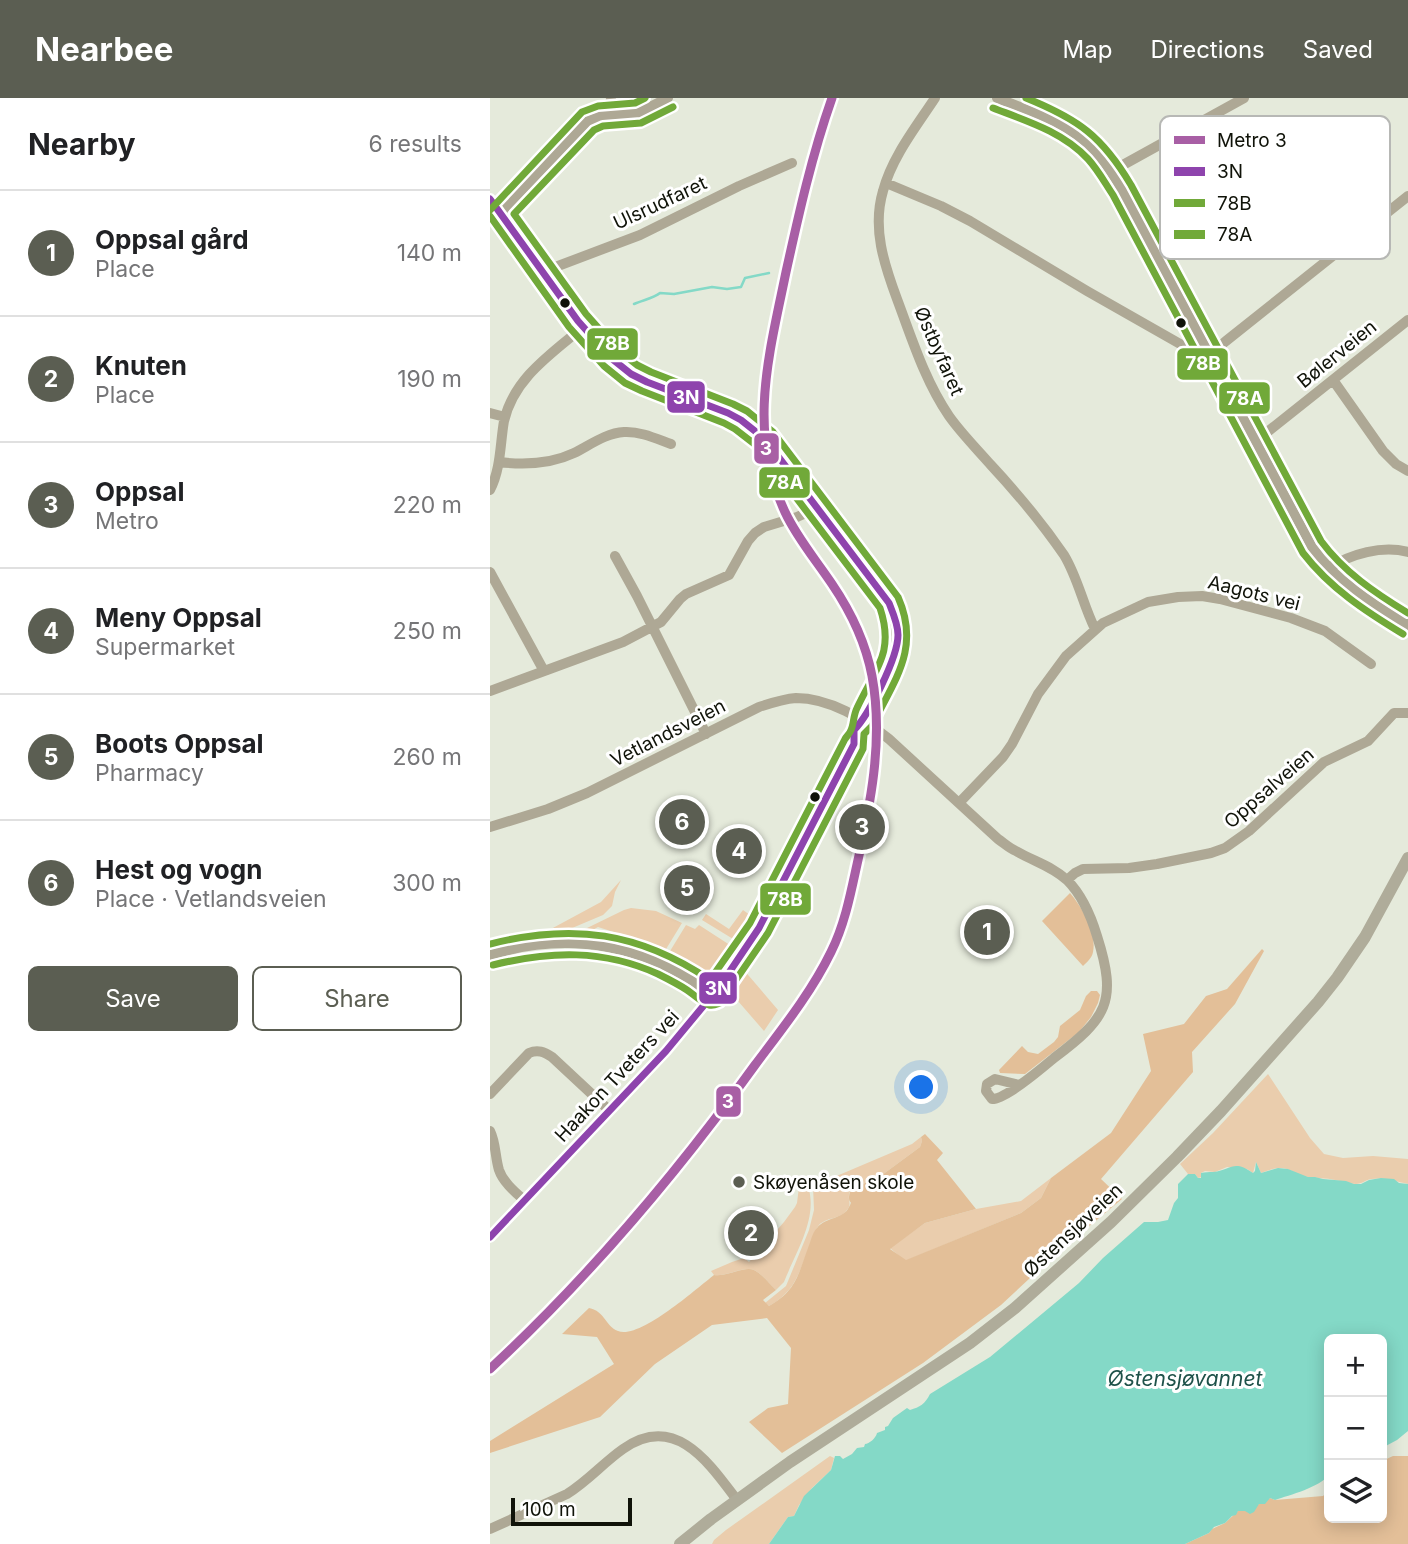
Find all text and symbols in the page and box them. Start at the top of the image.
text: Nearbee [35,29,173,69]
text: Map [1063,35,1112,64]
text: Directions [1150,35,1265,64]
text: Saved [1303,35,1373,64]
legend [1160,116,1390,259]
text: Nearby [28,126,136,162]
text: Metro 3 [1217,129,1287,152]
text: 6 results [368,130,462,158]
text: 3N [1217,160,1243,183]
street label: Ulsrudfaret [610,171,710,235]
text: 78B [1217,192,1252,215]
text: 78A [1217,223,1252,246]
text: Oppsal gård [95,224,249,255]
text: 1 [46,239,56,267]
text: 140 m [397,239,462,267]
text: Place [95,255,155,283]
unlabelled marker [558,296,572,310]
street label: Østbyfaret [909,303,969,399]
street label: Bølerveien [1293,315,1381,393]
unlabelled marker [1174,316,1188,330]
line badge: 78B [586,327,639,361]
text: 78B [594,332,630,355]
line badge: 78B [1176,347,1229,381]
text: Knuten [95,350,187,381]
text: 78B [1185,352,1221,375]
text: 2 [44,365,58,393]
text: 190 m [397,365,462,393]
line badge: 3N [666,380,706,414]
text: Place [95,381,155,409]
line badge: 78A [1218,381,1271,415]
text: 3N [673,386,699,409]
text: 78A [1226,387,1264,410]
line badge: 3 [753,432,780,465]
text: 3 [760,437,772,460]
line badge: 78A [758,466,811,499]
text: 78A [766,471,804,494]
text: Oppsal [95,476,185,507]
text: 3 [44,491,58,519]
text: 220 m [393,491,462,519]
text: Metro [95,507,159,535]
street label: Aagots vei [1206,570,1302,616]
text: Meny Oppsal [95,602,262,633]
text: 4 [43,617,59,645]
text: 250 m [393,617,462,645]
text: Supermarket [95,633,235,661]
street label: Vetlandsveien [607,694,729,772]
text: Boots Oppsal [95,728,264,759]
text: 5 [44,743,58,771]
text: 260 m [393,743,462,771]
street label: Oppsalveien [1219,743,1319,833]
text: Pharmacy [95,759,204,787]
unlabelled marker [808,790,822,804]
pin: 6 [659,796,705,848]
pin: 3 [839,801,885,853]
pin: 4 [716,825,762,877]
text: Hest og vogn [95,854,262,885]
pin: 5 [664,862,710,914]
text: 6 [44,869,58,897]
text: 300 m [392,869,462,897]
line badge: 78B [759,882,812,916]
text: Place · Vetlandsveien [95,885,327,913]
text: 78B [767,888,803,911]
pin: 1 [964,906,1010,958]
button: Save [28,966,238,1031]
button: Share [252,966,462,1031]
line badge: 3N [698,971,738,1005]
text: 3N [705,977,731,1000]
street label: Haakon Tveters vei [550,1005,684,1147]
your location [904,1070,938,1104]
line badge: 3 [715,1085,742,1118]
text: 3 [722,1090,734,1113]
place label: Skøyenåsen skole [753,1171,914,1194]
marker: Skøyenåsen skole [731,1174,747,1190]
street label: Østensjøveien [1019,1178,1127,1282]
pin: 2 [728,1207,774,1259]
map controls [1324,1334,1387,1523]
button: + [1324,1334,1387,1397]
water label: Østensjøvannet [1108,1366,1263,1391]
button: − [1324,1397,1387,1460]
button: layers [1324,1460,1387,1523]
scale bar [511,1495,632,1527]
text: 100 m [522,1498,576,1521]

